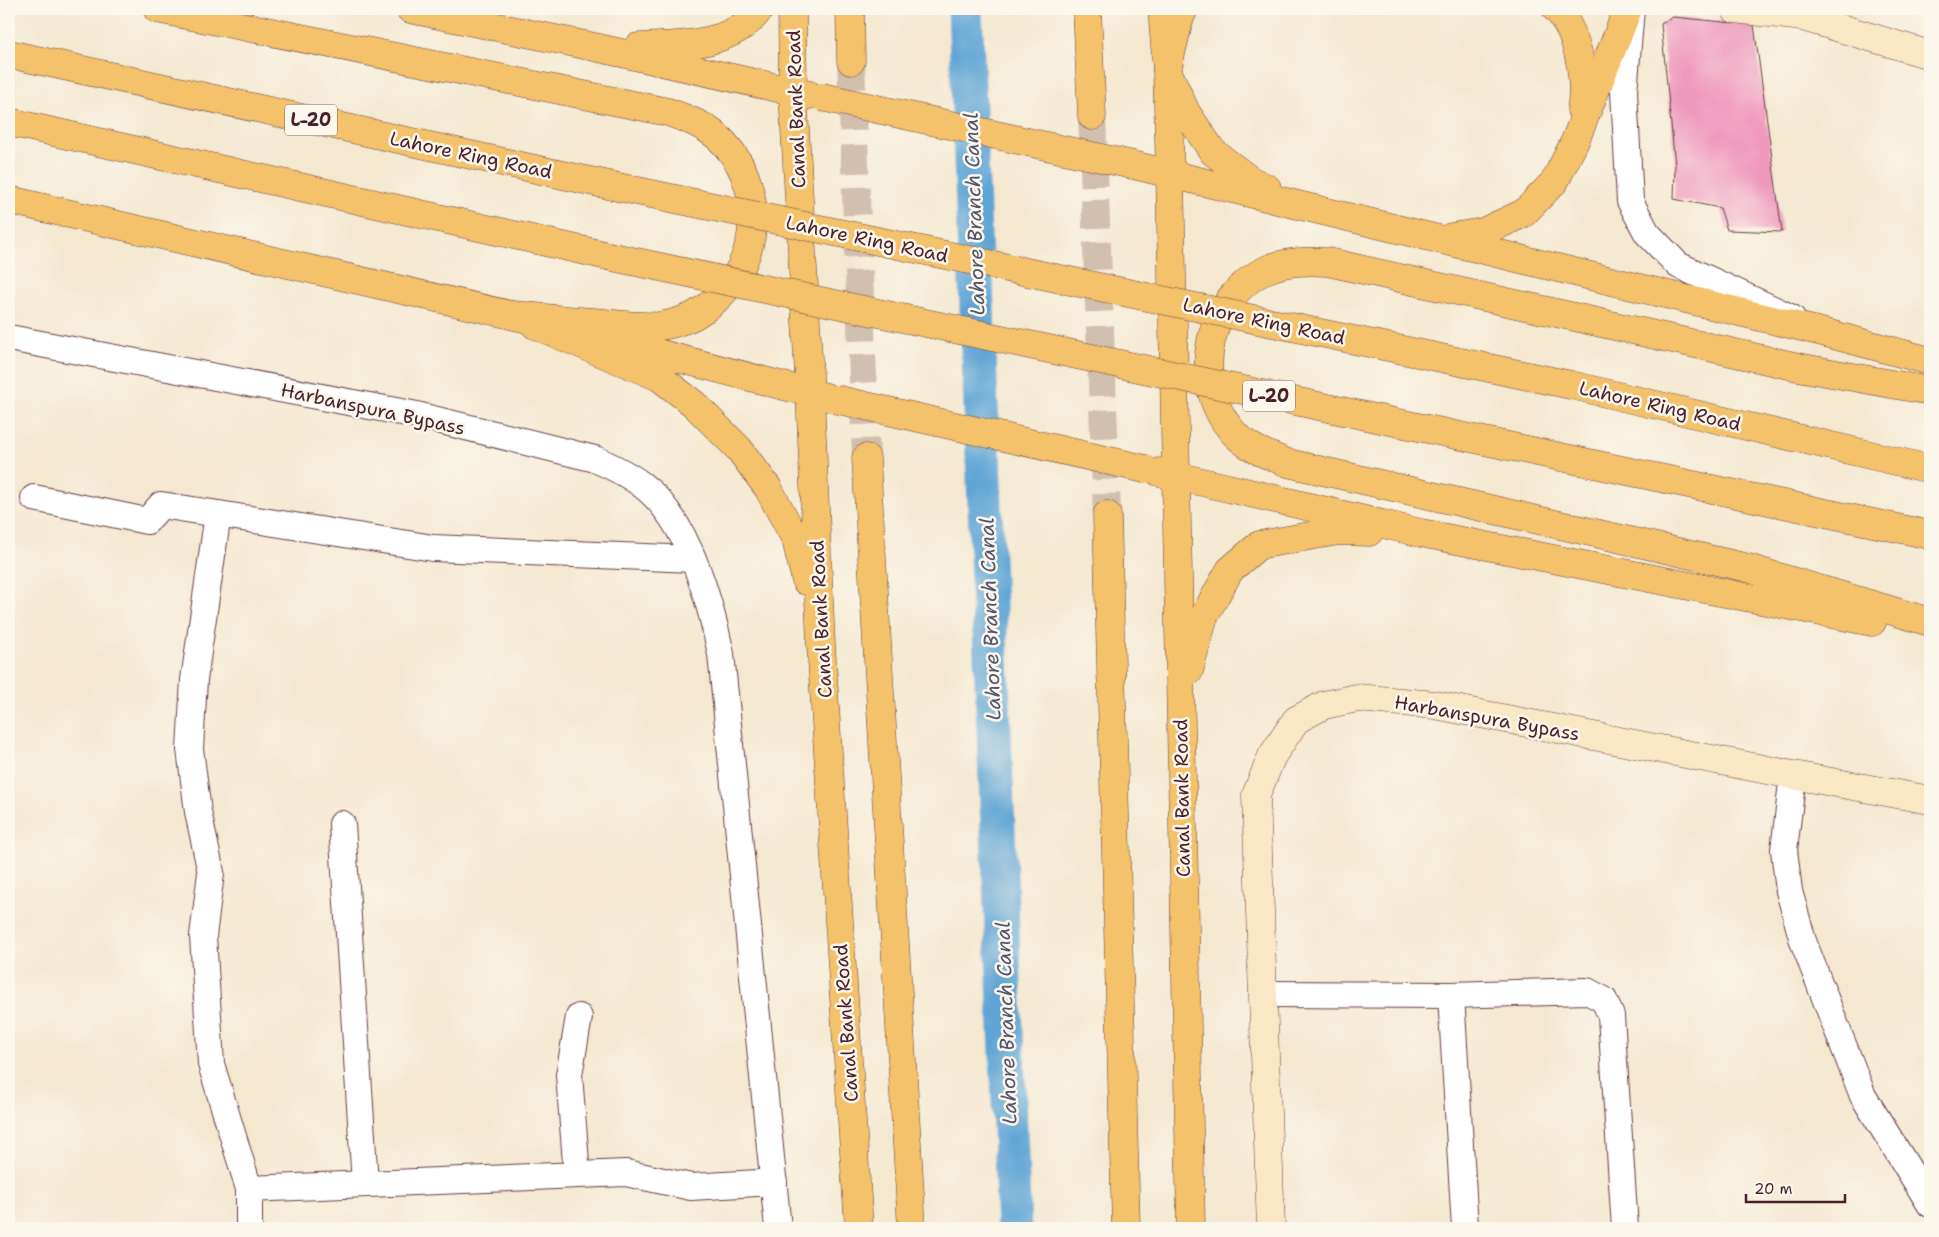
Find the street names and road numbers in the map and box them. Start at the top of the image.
street label: Canal Bank Road [781,29,811,189]
road number: L-20 [285,104,337,136]
street label: Lahore Ring Road [388,126,554,184]
street label: Lahore Ring Road [784,210,950,268]
street label: Lahore Ring Road [1181,292,1347,350]
street label: Lahore Ring Road [1577,375,1743,437]
street label: Harbanspura Bypass [279,377,467,441]
road number: L-20 [1243,381,1295,412]
street label: Canal Bank Road [804,539,838,699]
street label: Harbanspura Bypass [1392,689,1582,747]
street label: Canal Bank Road [1168,719,1196,877]
street label: Canal Bank Road [828,943,864,1103]

